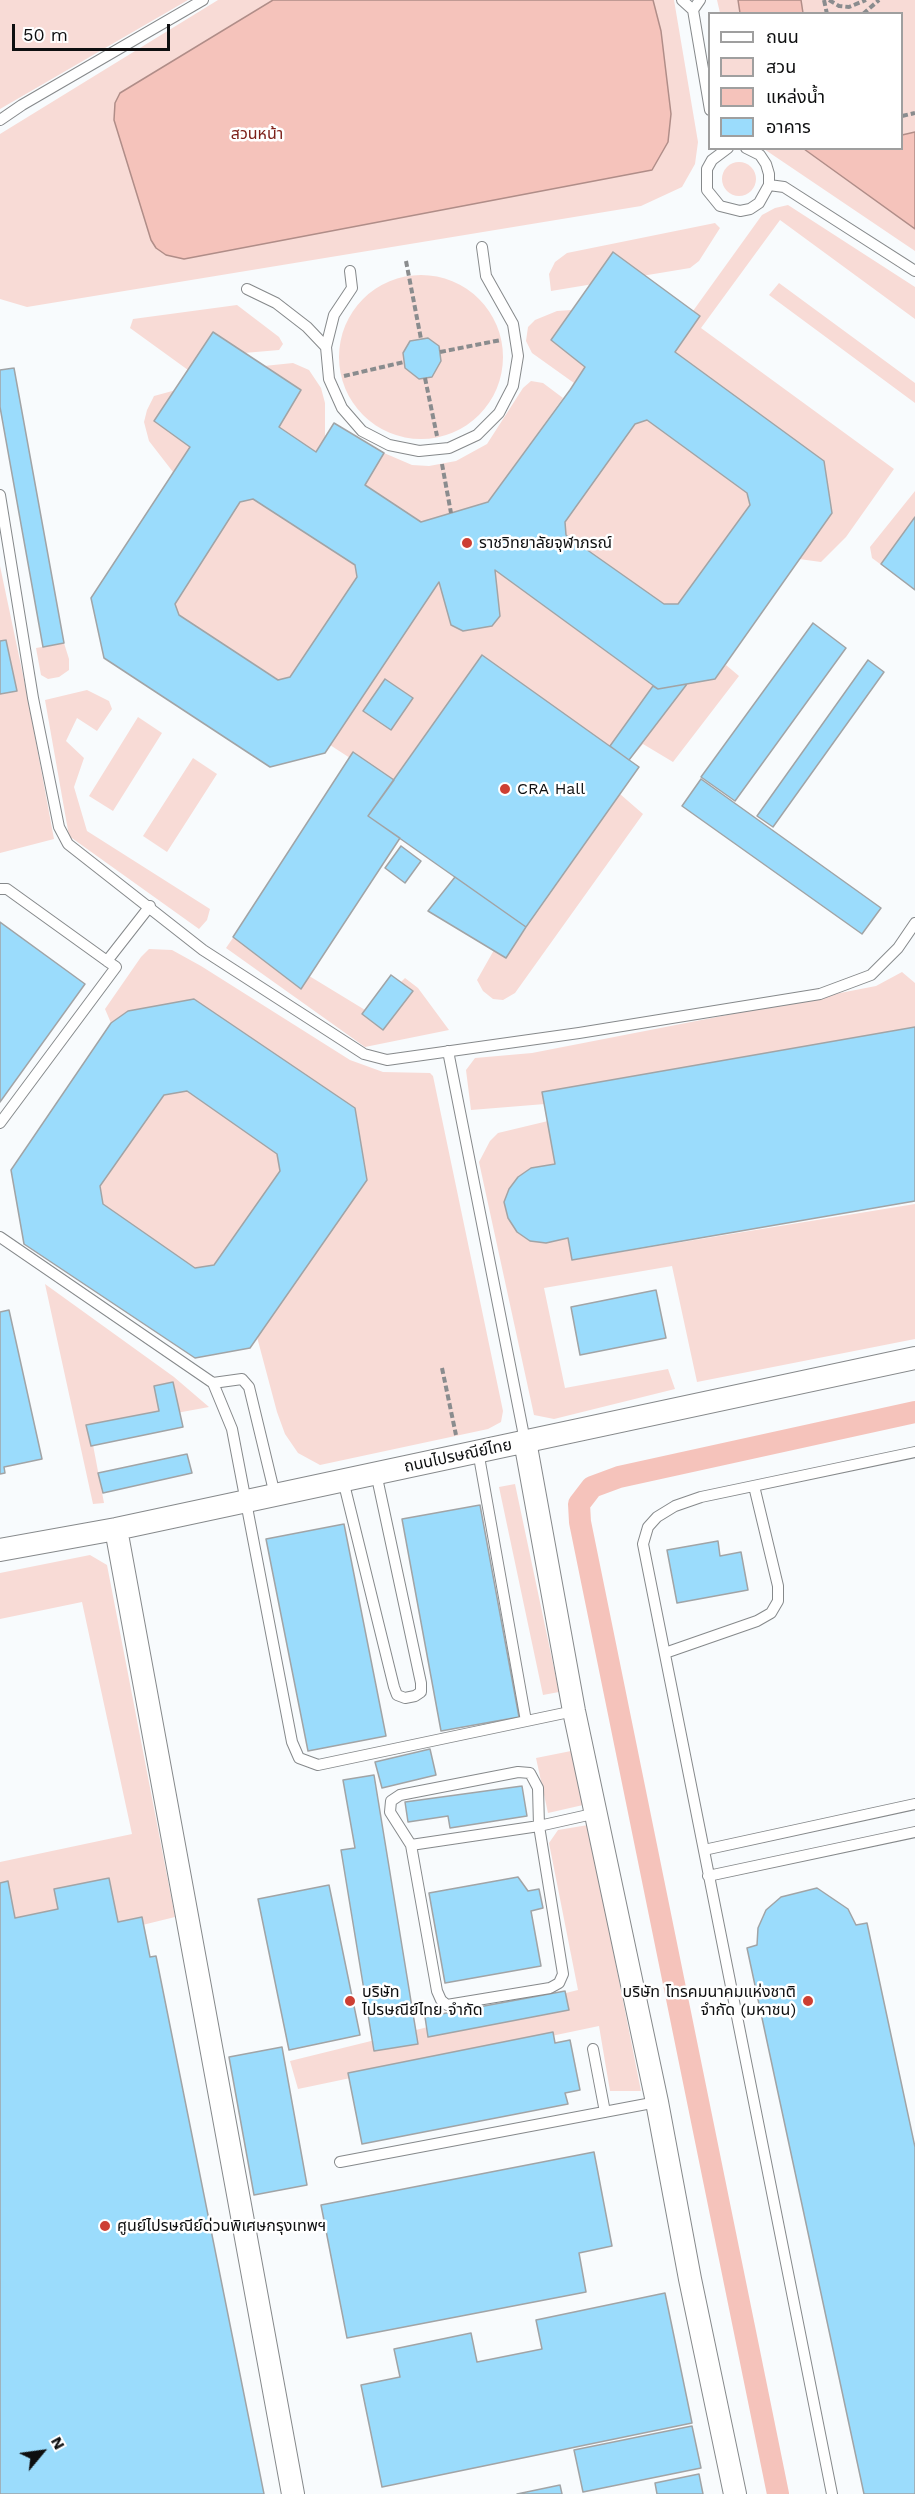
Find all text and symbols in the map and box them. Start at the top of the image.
scale bar [15,12,172,50]
legend [708,12,903,150]
text: 50 m [23,24,68,45]
text: ถนน [766,26,799,47]
text: สวน [766,56,796,77]
text: แหล่งน้ำ [766,86,825,107]
text: อาคาร [766,116,811,137]
park label: สวนหน้า [231,124,283,144]
place label: ราชวิทยาลัยจุฬาภรณ์ [479,533,612,553]
marker: ราชวิทยาลัยจุฬาภรณ์ [460,536,474,550]
place label: CRA Hall [517,779,585,799]
marker: CRA Hall [498,782,512,796]
street label: ถนนไปรษณีย์ไทย [402,1435,514,1477]
place label: บริษัท ไปรษณีย์ไทย จำกัด [362,1982,482,2020]
place label: บริษัท โทรคมนาคมแห่งชาติ จำกัด (มหาชน) [622,1982,796,2020]
marker: บริษัท ไปรษณีย์ไทย จำกัด [343,1994,357,2008]
marker: บริษัท โทรคมนาคมแห่งชาติ จำกัด (มหาชน) [801,1994,815,2008]
place label: ศูนย์ไปรษณีย์ด่วนพิเศษกรุงเทพฯ [117,2216,326,2236]
marker: ศูนย์ไปรษณีย์ด่วนพิเศษกรุงเทพฯ [98,2219,112,2233]
north arrow [12,2422,72,2482]
text: N [47,2433,69,2453]

